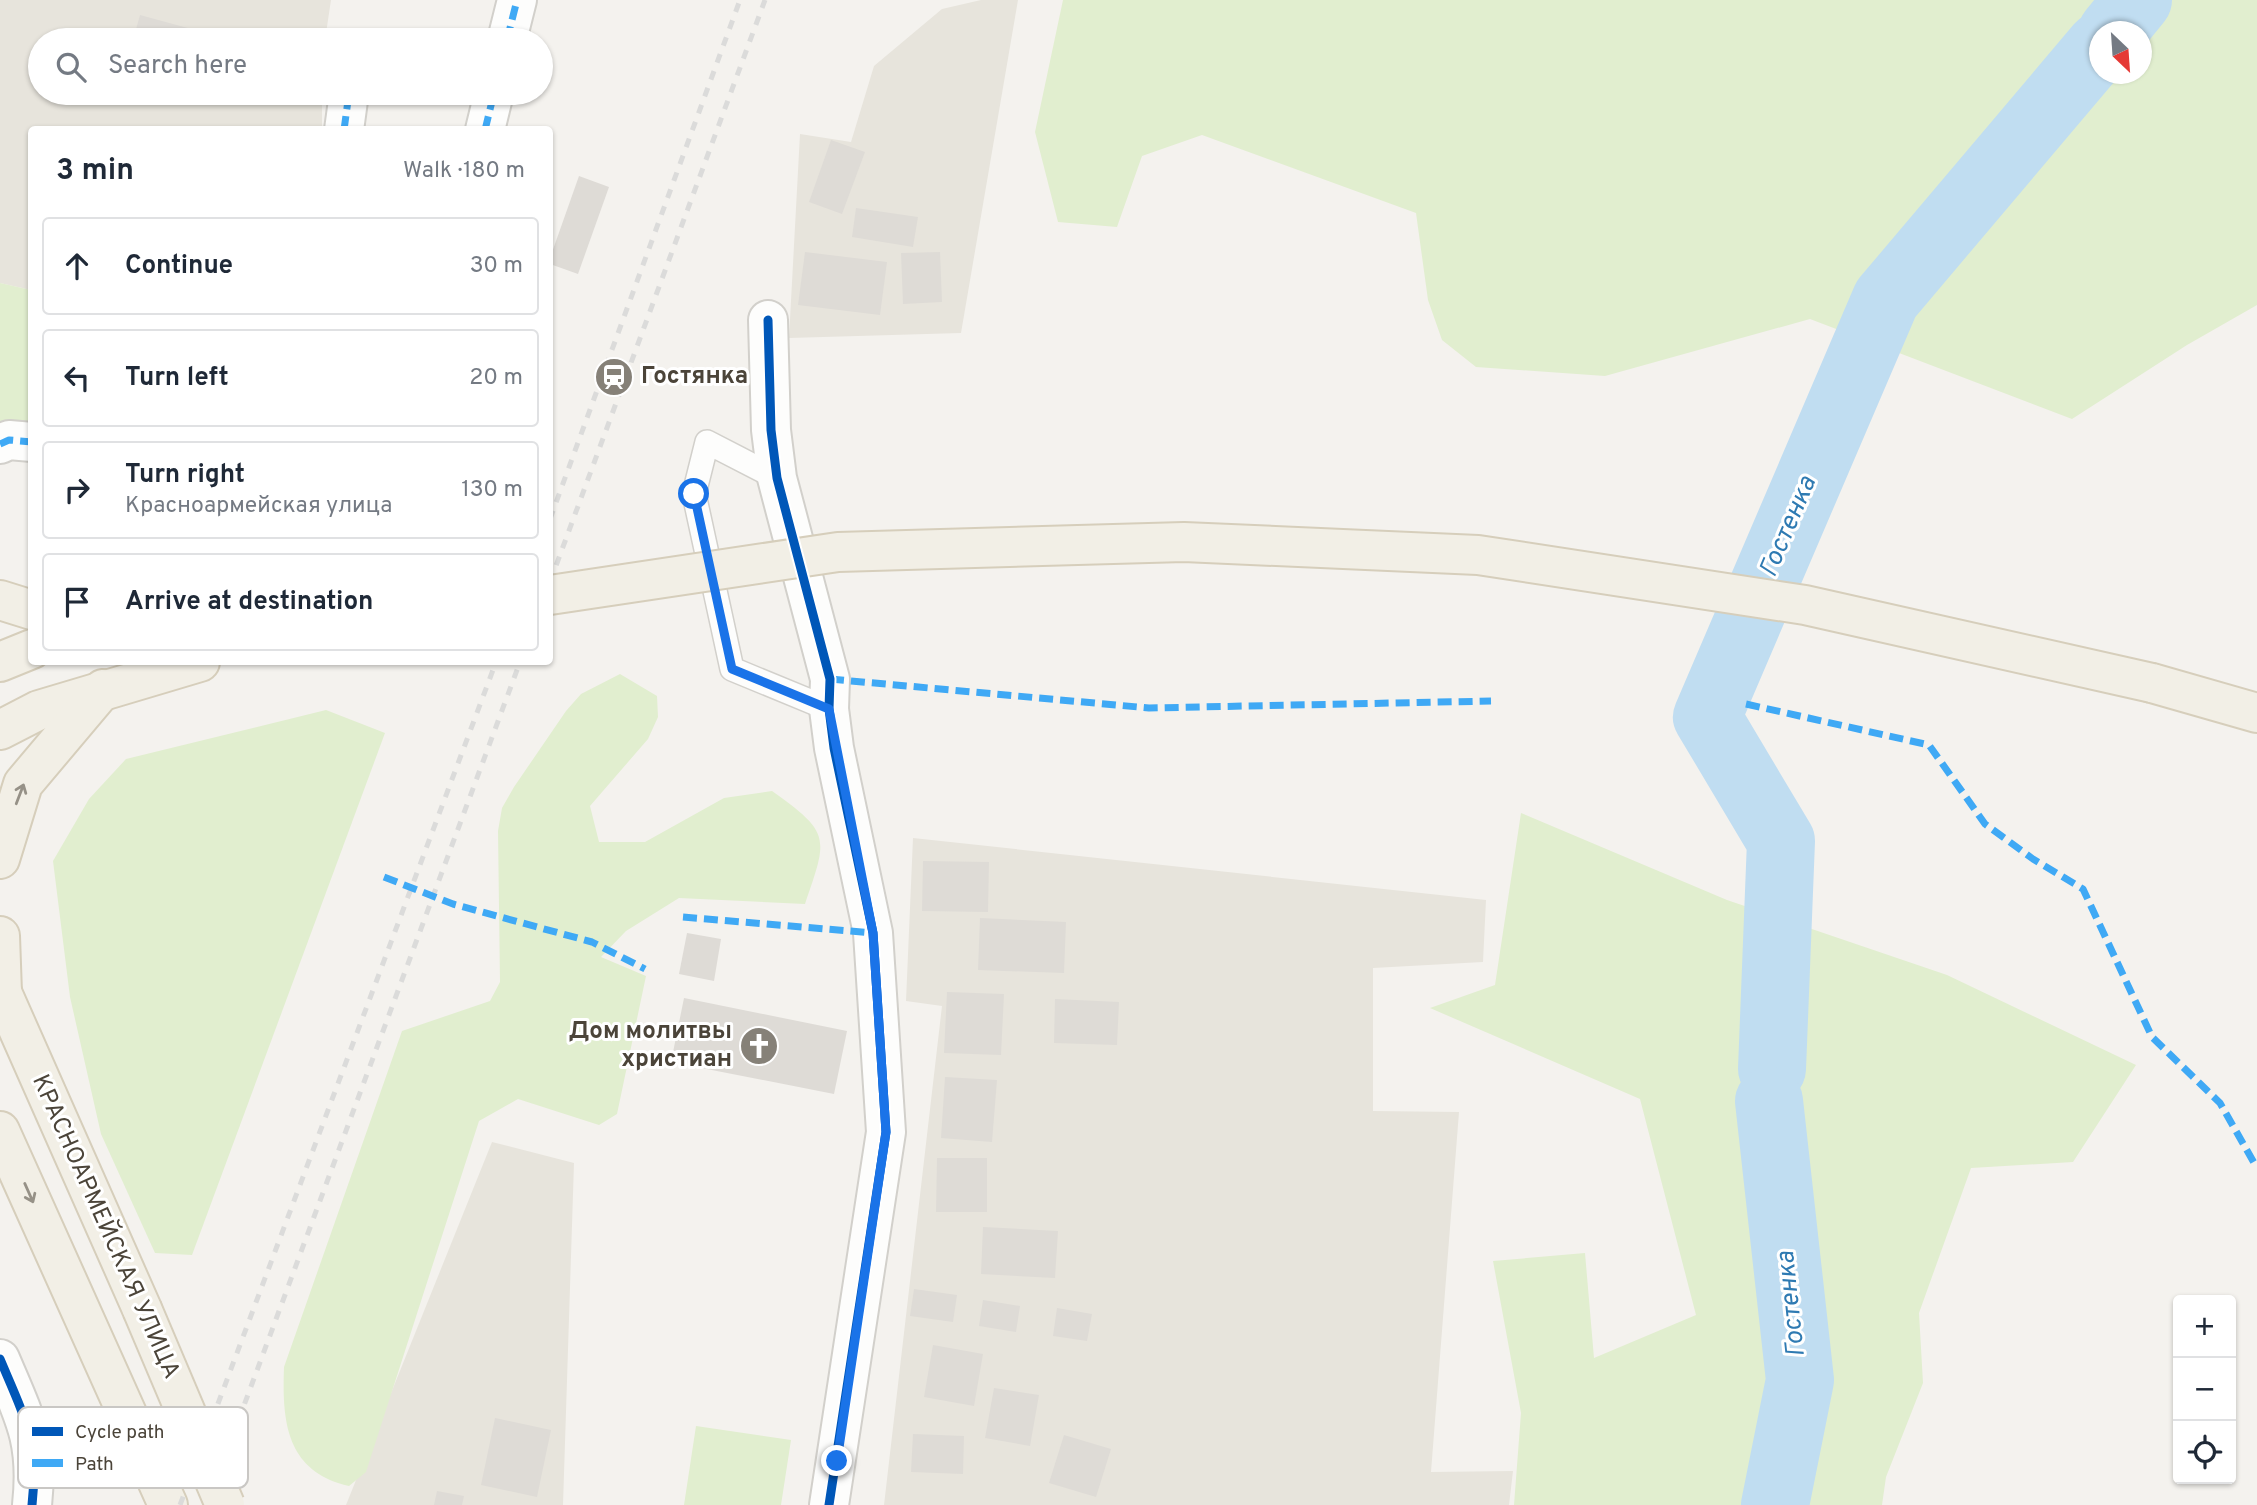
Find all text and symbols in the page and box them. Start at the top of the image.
north arrow [2089,21,2152,84]
search box [28,28,553,105]
icon: search [52,48,90,86]
text: Search here [108,50,247,83]
text: 3 min [56,153,134,190]
text: Walk · 180 m [403,157,525,186]
icon: ahead [58,247,96,285]
text: Continue [125,250,233,283]
text: 30 m [470,252,523,281]
station icon: Гостянка [593,356,635,398]
icon: left [58,359,96,397]
text: Turn left [125,362,229,395]
place label: Гостянка [641,362,748,392]
text: 20 m [469,364,523,393]
text: Turn right [125,459,245,492]
icon: right [58,471,96,509]
water label: Гостенка [1753,471,1825,583]
text: 130 m [461,476,523,505]
route start [678,478,709,509]
text: Красноармейская улица [125,492,392,521]
icon: arrive [58,583,96,621]
text: Arrive at destination [125,586,373,619]
one-way arrow [14,783,27,805]
place label: Дом молитвы христиан [569,1017,732,1075]
church icon: Дом молитвы христиан [738,1025,780,1067]
street label: КРАСНОАРМЕЙСКАЯ УЛИЦА [24,1069,188,1384]
one-way arrow [23,1182,36,1204]
water label: Гостенка [1770,1249,1814,1359]
map controls [2173,1295,2236,1484]
button: + [2173,1295,2236,1358]
button: − [2173,1358,2236,1421]
legend [18,1407,248,1488]
text: Cycle path [75,1421,164,1445]
button: locate [2173,1421,2236,1484]
route end [821,1445,852,1476]
text: Path [75,1453,114,1477]

